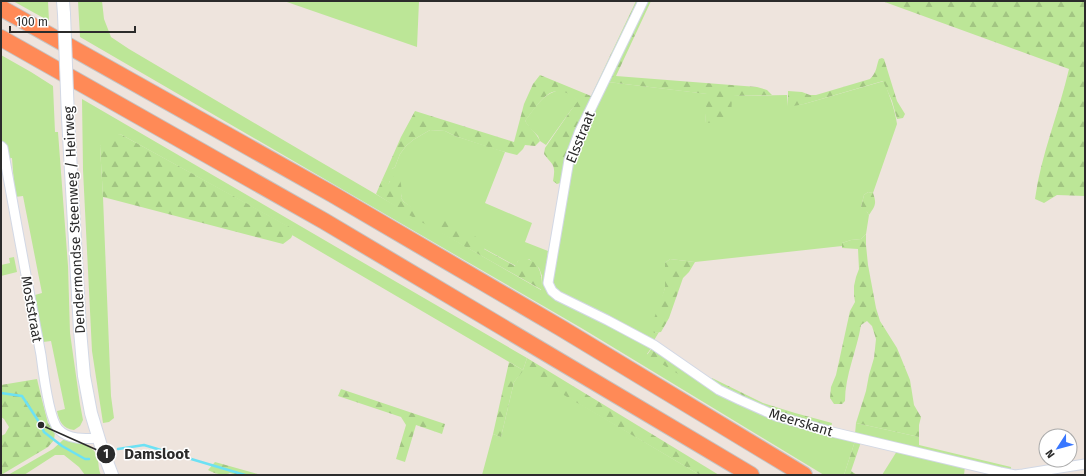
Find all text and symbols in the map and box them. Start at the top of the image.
scale bar [10,8,135,34]
text: 100 m [16,15,48,29]
street label: Dendermondse Steenweg / Heirweg [60,105,89,334]
street label: Elsstraat [562,108,599,166]
street label: Moststraat [17,274,46,345]
street label: Meerskant [767,405,836,440]
north arrow [1038,428,1078,468]
callout: Damsloot [96,440,197,467]
text: Damsloot [124,445,190,463]
text: 1 [103,447,109,461]
text: N [1043,447,1058,460]

